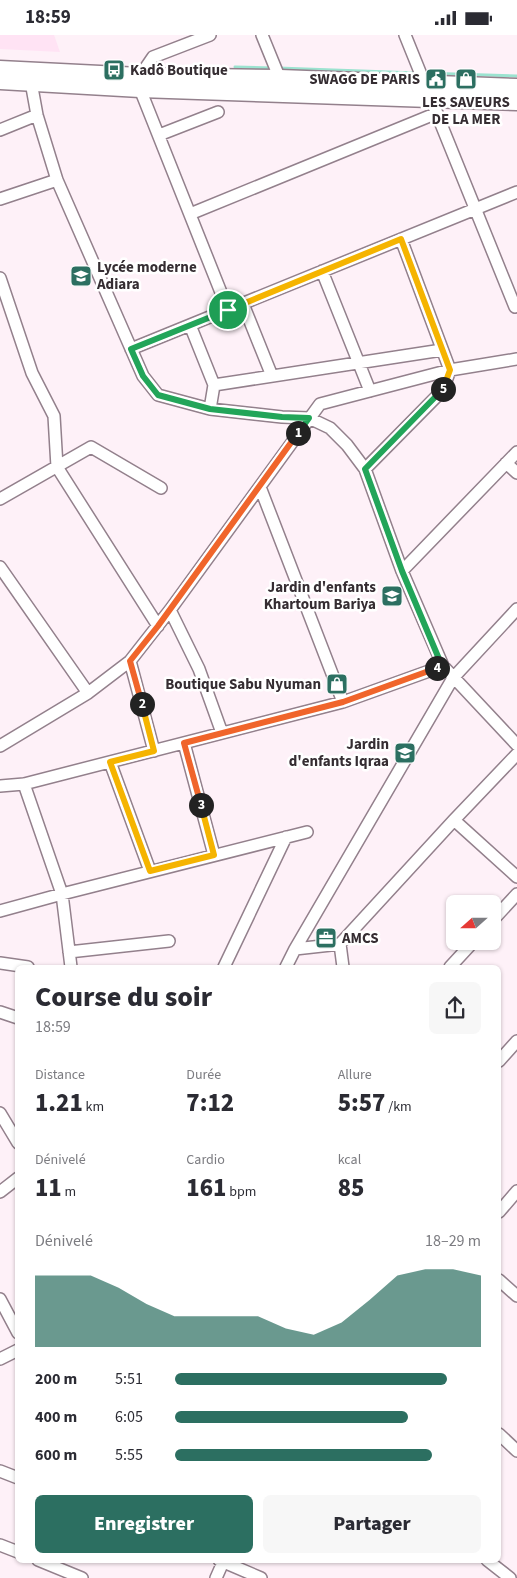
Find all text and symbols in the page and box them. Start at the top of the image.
text: 18:59 [25,4,71,31]
bus stop icon: Kadô Boutique [102,58,126,82]
place label: Kadô Boutique [130,60,228,81]
public building icon: SWAGG DE PARIS [424,67,448,91]
shop icon: LES SAVEURS DE LA MER [454,67,478,91]
place label: SWAGG DE PARIS [309,69,420,90]
place label: LES SAVEURS DE LA MER [422,92,510,130]
place label: Lycée moderne Adiara [96,257,197,295]
school or university icon: Lycée moderne Adiara [69,264,93,288]
pin [207,289,249,331]
icon: arrive [214,296,242,324]
pin: 5 [430,377,456,401]
text: 5 [440,379,447,399]
pin: 1 [286,421,310,445]
text: 1 [295,423,302,443]
place label: Jardin d'enfants Khartoum Bariya [264,577,376,615]
school or university icon: Jardin d'enfants Khartoum Bariya [380,584,404,608]
pin: 4 [424,655,450,681]
text: 4 [434,658,441,678]
shop icon: Boutique Sabu Nyuman [325,672,349,696]
place label: Boutique Sabu Nyuman [165,674,321,695]
pin: 2 [130,691,154,717]
text: 2 [139,694,146,714]
place label: Jardin d'enfants Iqraa [289,734,389,772]
school or university icon: Jardin d'enfants Iqraa [393,741,417,765]
pin: 3 [188,793,214,817]
text: 3 [198,795,205,815]
north arrow [446,895,501,950]
map controls [446,895,501,950]
office icon: AMCS [314,926,338,950]
place label: AMCS [341,928,379,949]
text: Course du soir [35,977,212,1017]
button: share [429,982,481,1034]
text: 18:59 [35,1016,71,1038]
text: Distance [35,1065,85,1085]
text: Durée [186,1065,221,1085]
text: Allure [338,1065,372,1085]
text: 1.21 [35,1085,83,1121]
text: 7:12 [186,1085,234,1121]
text: 5:57 [338,1085,385,1121]
text: km [83,1097,104,1117]
text: /km [385,1097,412,1117]
text: Dénivelé [35,1150,86,1170]
text: Cardio [186,1150,225,1170]
text: kcal [338,1150,361,1170]
text: 11 [35,1170,62,1206]
text: 161 [186,1170,226,1206]
text: 85 [338,1170,364,1206]
text: m [62,1182,76,1202]
text: bpm [226,1182,256,1202]
text: Dénivelé [35,1230,93,1252]
text: 18–29 m [425,1230,481,1252]
text: 200 m [35,1368,77,1390]
text: 5:51 [115,1368,143,1390]
text: 400 m [35,1406,77,1428]
text: 6:05 [115,1406,143,1428]
text: 600 m [35,1444,77,1466]
text: 5:55 [115,1444,143,1466]
button: Enregistrer [35,1495,253,1553]
button: Partager [263,1495,481,1553]

